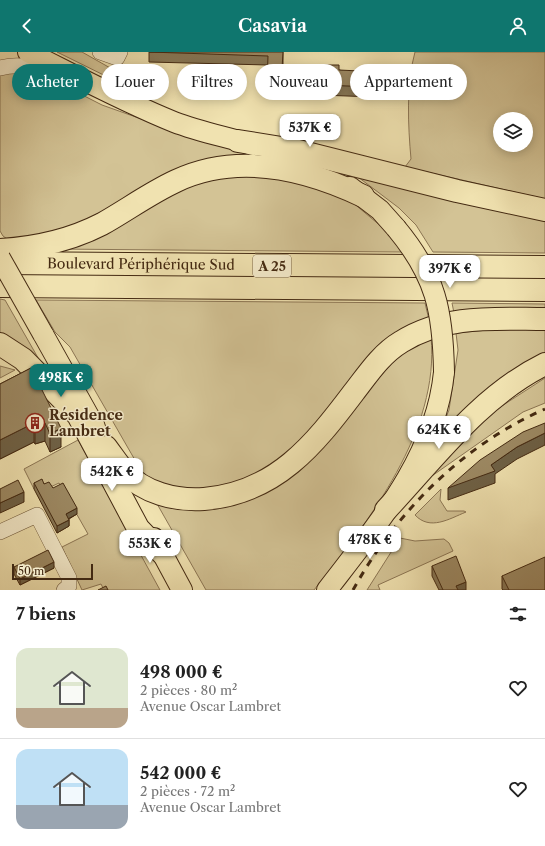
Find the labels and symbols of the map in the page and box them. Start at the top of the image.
pin: 537K € [277,114,343,148]
street label: Boulevard Périphérique Sud [47,254,235,274]
road number: A 25 [253,255,291,277]
pin: 397K € [417,255,483,289]
pin: 498K € [28,364,94,398]
place label: Résidence Lambret [49,406,123,440]
building icon: Résidence Lambret [24,412,46,434]
pin: 624K € [406,416,472,450]
pin: 542K € [79,458,145,492]
pin: 478K € [337,526,403,560]
pin: 553K € [117,530,183,564]
scale bar [12,562,93,581]

